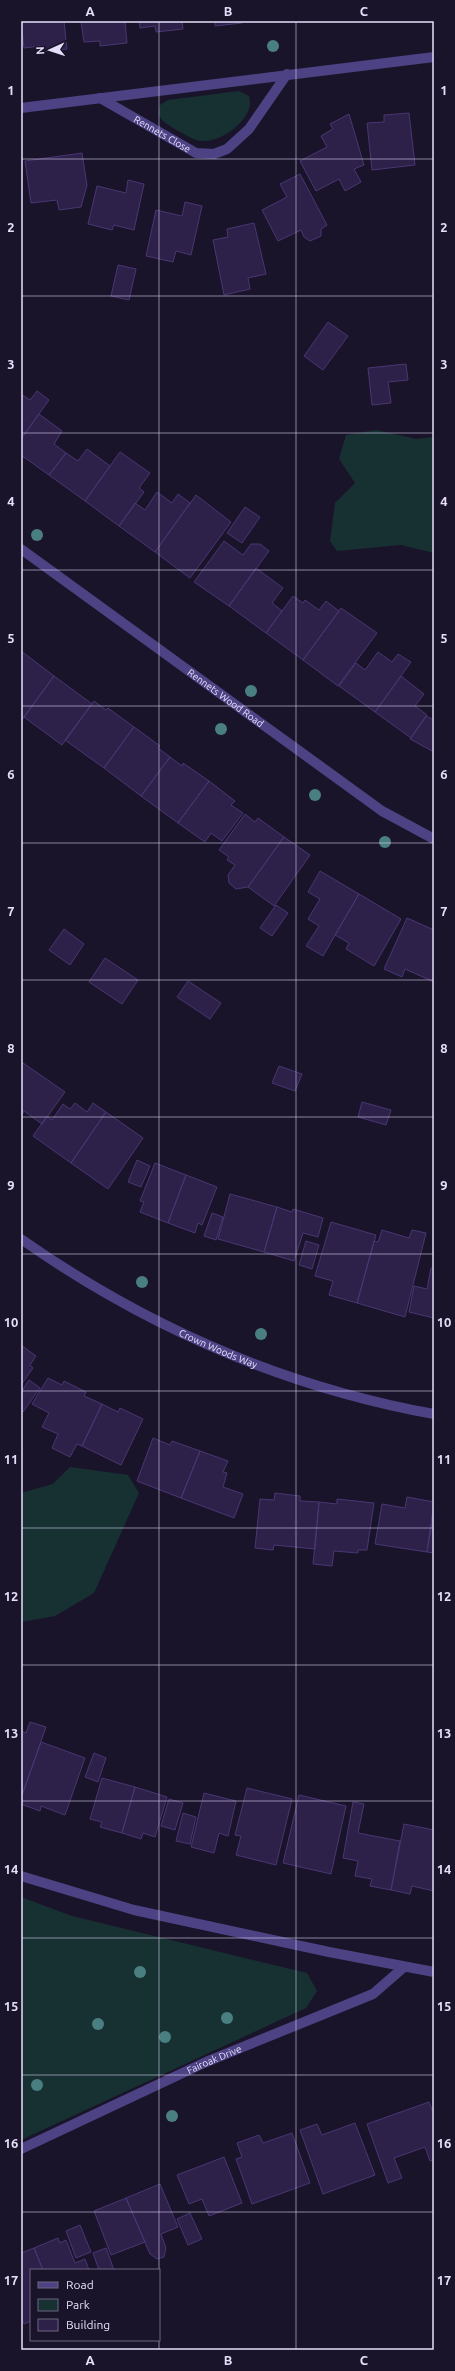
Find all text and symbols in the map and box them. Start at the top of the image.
text: A [85,4,95,18]
text: B [224,4,233,18]
text: C [360,4,369,18]
north arrow [30,30,70,70]
text: N [34,46,46,55]
text: 1 [7,83,15,97]
text: 1 [440,83,448,97]
street label: Rennets Close [132,114,193,155]
text: 2 [7,220,15,234]
text: 2 [440,220,448,234]
text: 3 [7,357,15,371]
text: 3 [440,357,448,371]
text: 4 [7,494,15,508]
text: 4 [440,494,448,508]
text: 5 [7,631,15,645]
text: 5 [440,631,448,645]
street label: Rennets Wood Road [185,667,266,729]
text: 6 [7,767,15,781]
text: 6 [440,767,448,781]
text: 7 [7,904,15,918]
text: 7 [440,904,448,918]
text: 8 [7,1041,15,1055]
text: 8 [440,1041,448,1055]
text: 9 [7,1178,15,1192]
text: 9 [440,1178,448,1192]
text: 10 [4,1315,18,1329]
text: 10 [437,1315,451,1329]
street label: Crown Woods Way [177,1327,259,1370]
text: 11 [4,1452,18,1466]
text: 11 [437,1452,451,1466]
text: 12 [4,1589,18,1603]
text: 12 [437,1589,451,1603]
text: 13 [4,1726,18,1740]
text: 13 [437,1726,451,1740]
text: 14 [4,1862,18,1876]
text: 14 [437,1862,451,1876]
text: 15 [4,1999,18,2013]
text: 15 [437,1999,451,2013]
street label: Fairoak Drive [185,2043,243,2076]
text: 16 [4,2136,18,2150]
text: 16 [437,2136,451,2150]
legend [30,2269,160,2341]
text: 17 [4,2273,18,2287]
text: 17 [437,2273,451,2287]
text: Road [66,2278,94,2291]
text: Park [66,2298,90,2311]
text: Building [66,2318,110,2331]
text: A [85,2353,95,2367]
text: B [224,2353,233,2367]
text: C [360,2353,369,2367]

